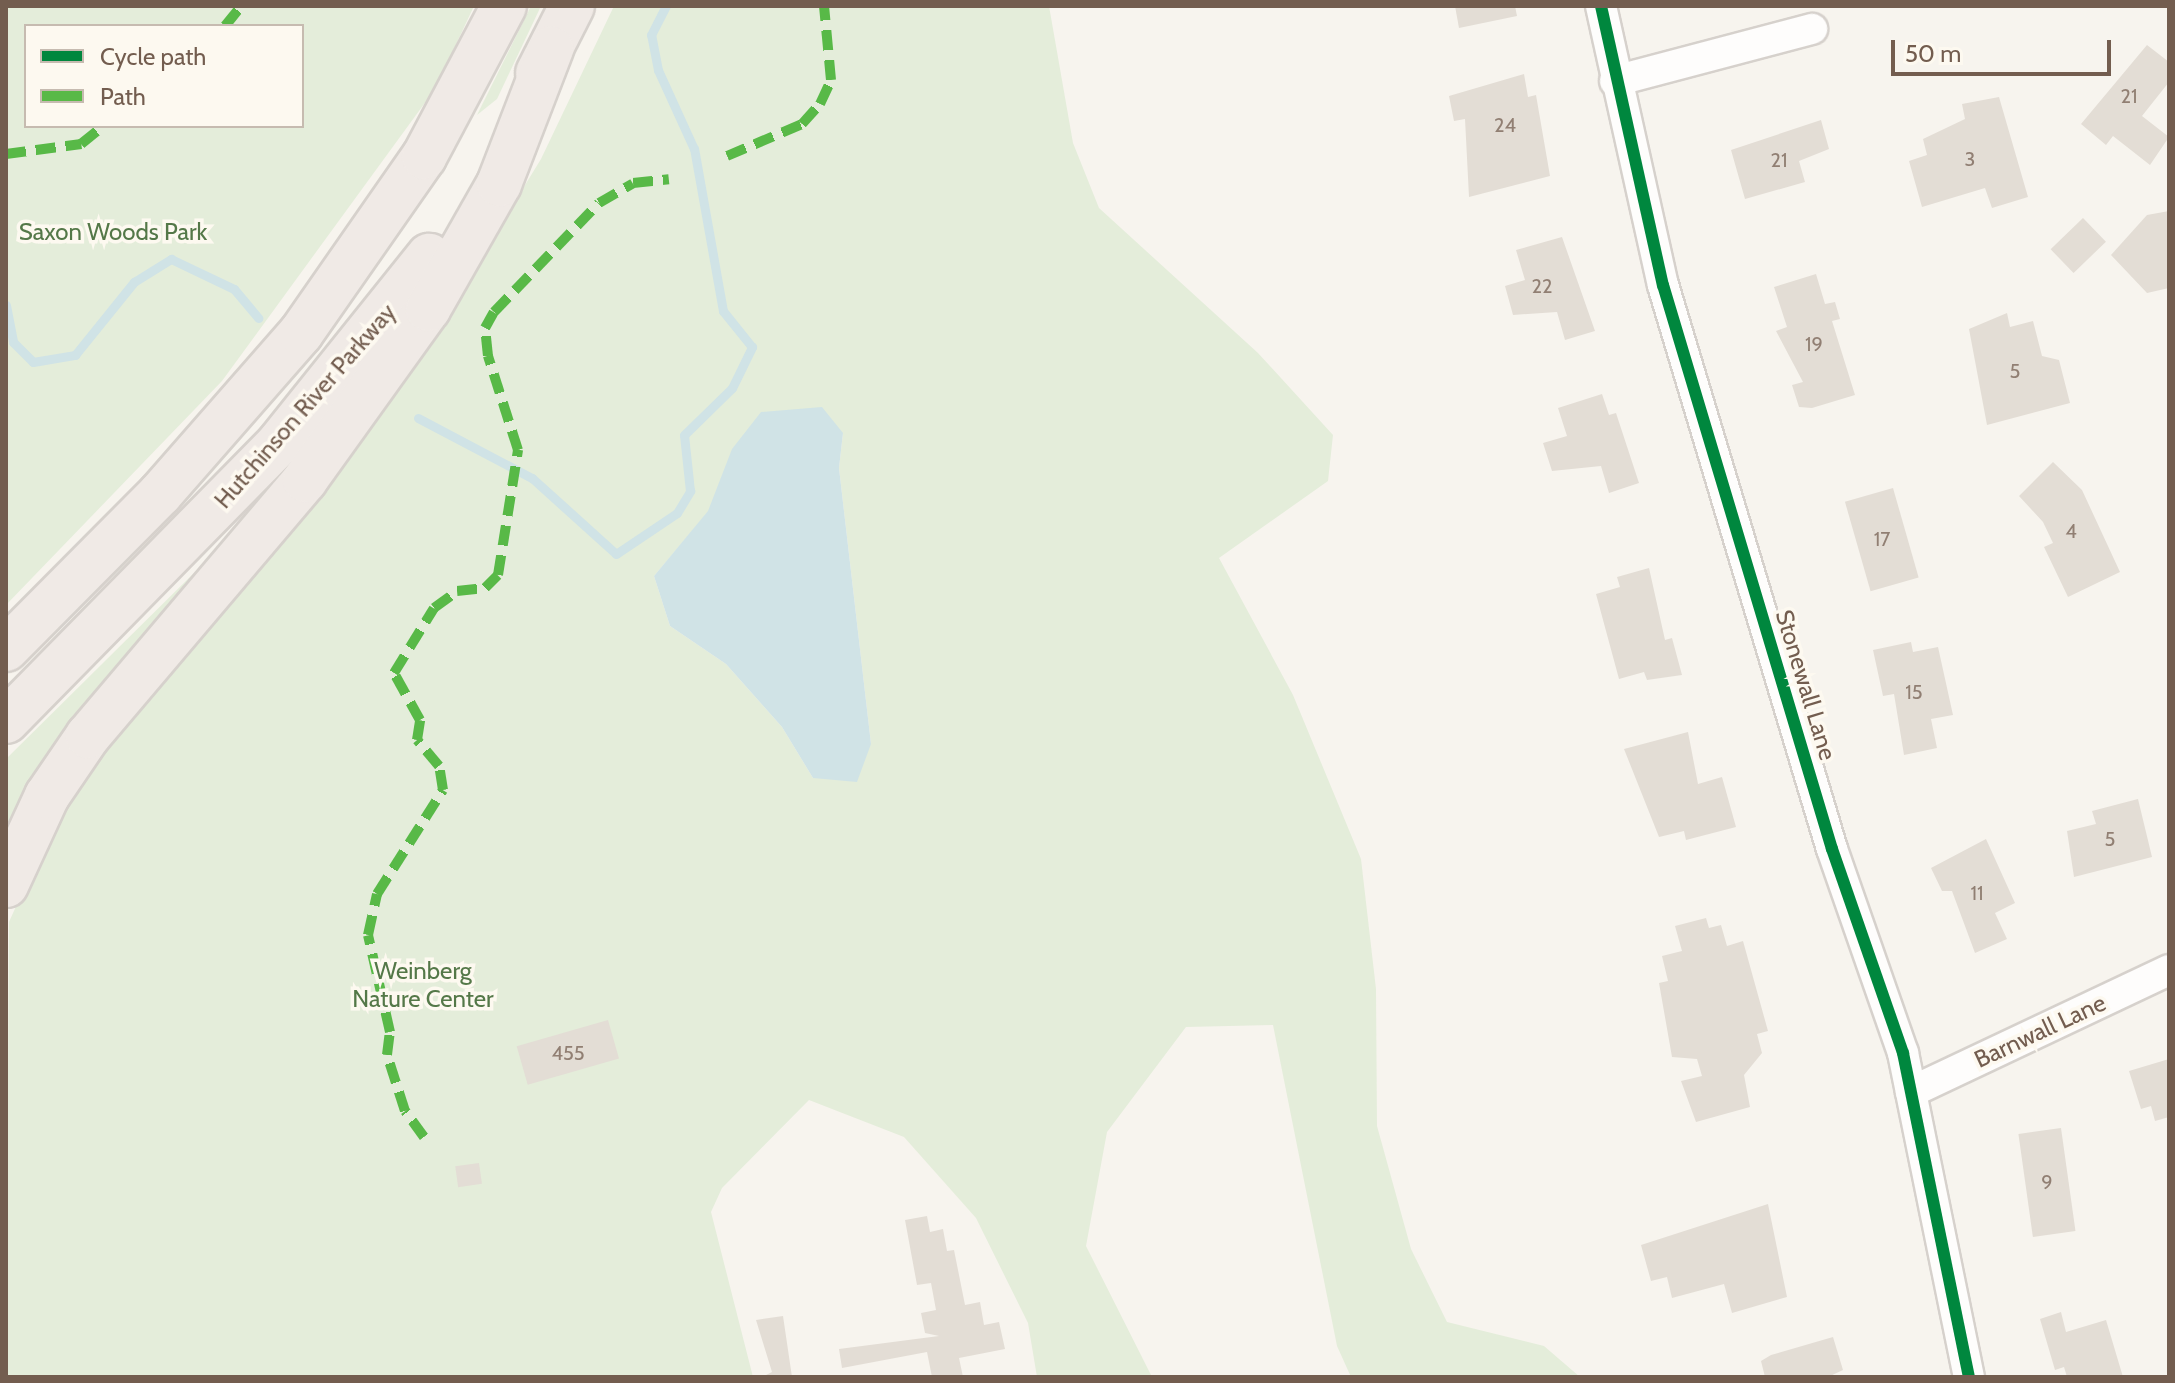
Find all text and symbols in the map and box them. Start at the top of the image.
legend [24,24,304,128]
scale bar [1895,24,2115,74]
text: 50 m [1905,39,1961,68]
text: Cycle path [100,42,206,71]
text: Path [100,82,146,111]
house number: 21 [2121,84,2137,108]
house number: 24 [1494,113,1516,137]
house number: 3 [1965,147,1975,171]
house number: 21 [1771,148,1787,172]
park label: Saxon Woods Park [19,218,207,246]
house number: 22 [1532,274,1552,298]
street label: Hutchinson River Parkway [208,298,402,514]
house number: 19 [1805,332,1823,356]
house number: 5 [2010,359,2020,383]
house number: 4 [2065,519,2077,543]
house number: 17 [1874,527,1890,551]
street label: Stonewall Lane [1770,607,1842,763]
house number: 15 [1905,680,1923,704]
house number: 5 [2105,827,2115,851]
house number: 11 [1970,881,1984,905]
park label: Weinberg Nature Center [352,957,494,1013]
street label: Barnwall Lane [1970,988,2110,1074]
house number: 455 [551,1041,585,1065]
house number: 9 [2041,1170,2053,1194]

